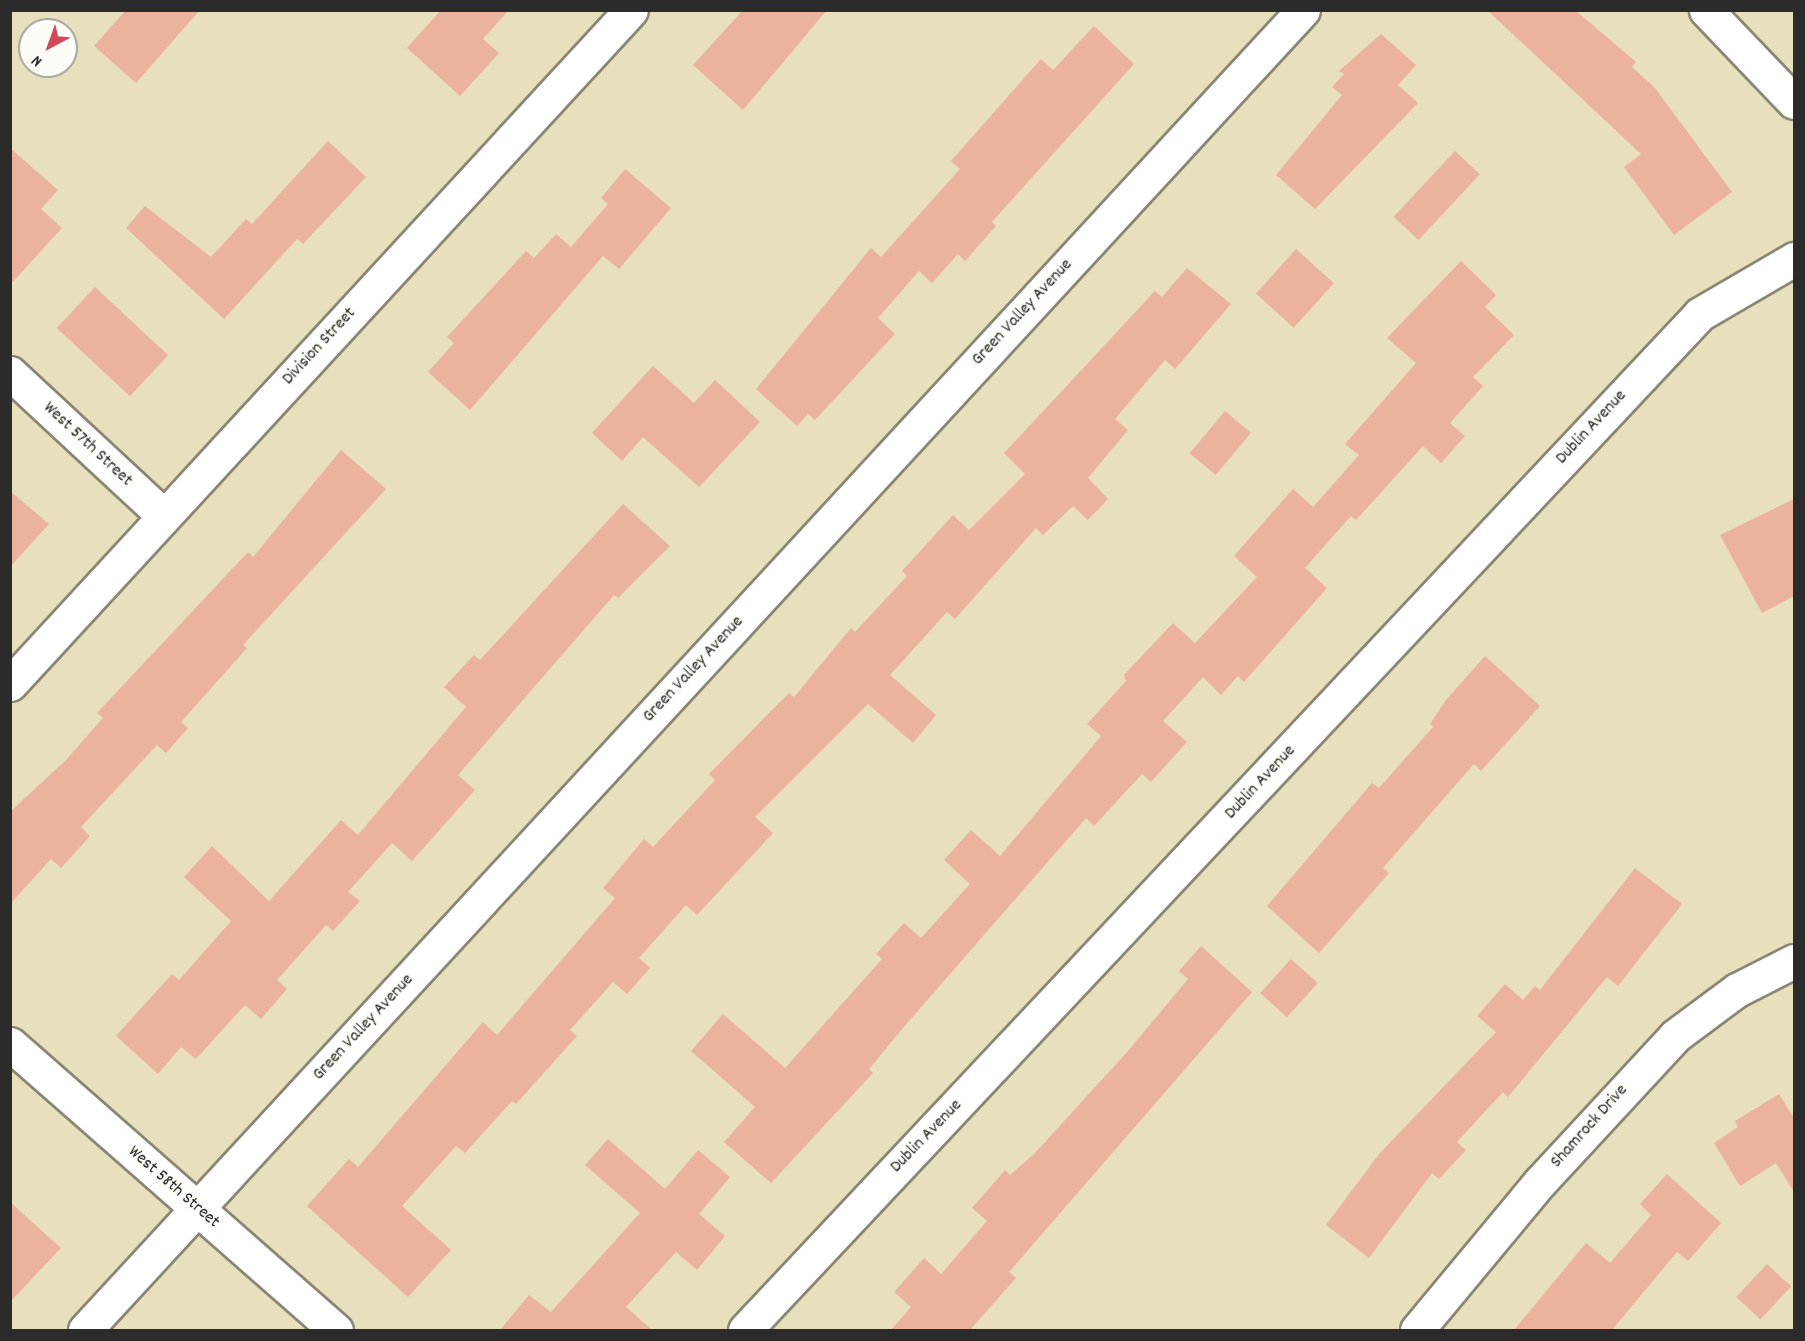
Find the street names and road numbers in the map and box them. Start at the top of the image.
street label: Green Valley Avenue [968,255,1078,371]
street label: Division Street [279,304,361,390]
street label: Dublin Avenue [1552,386,1632,470]
street label: West 57th Street [38,398,136,492]
street label: Green Valley Avenue [639,612,749,728]
street label: Dublin Avenue [1221,741,1301,825]
street label: Green Valley Avenue [309,970,419,1086]
street label: Shamrock Drive [1547,1081,1633,1173]
street label: Dublin Avenue [887,1096,967,1178]
street label: West 58th Street [123,1142,223,1234]

